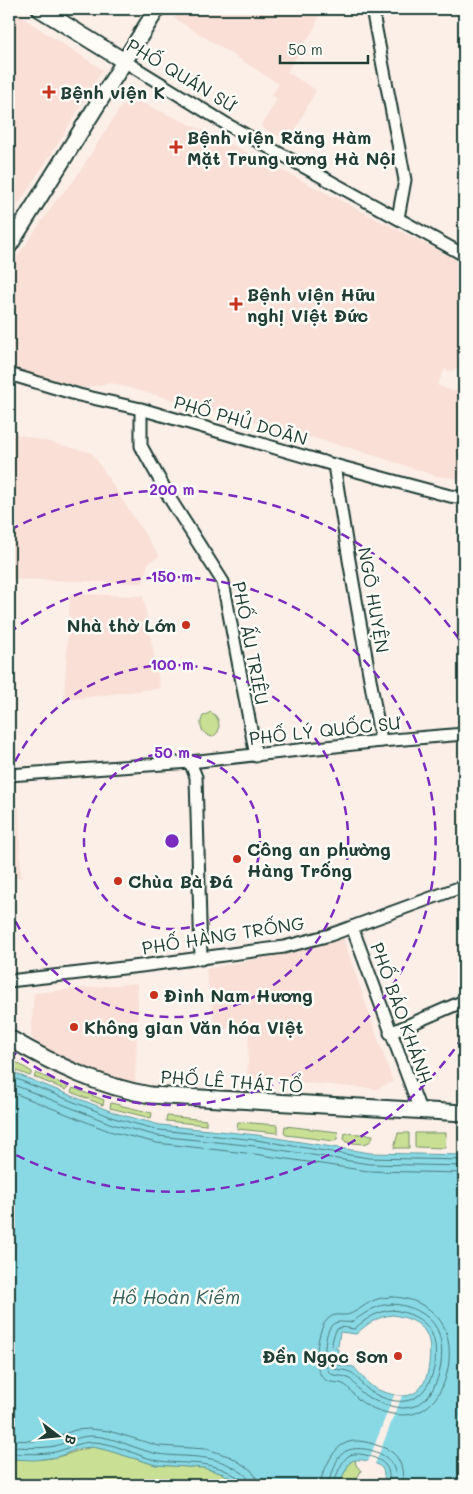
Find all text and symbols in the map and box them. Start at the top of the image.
scale bar [280,32,368,64]
street label: PHỐ QUÁN SỨ [122,33,242,117]
text: 50 m [288,39,323,59]
place label: Bệnh viện K [60,80,166,104]
marker: Bệnh viện K [42,85,56,99]
place label: Bệnh viện Răng Hàm Mặt Trung ương Hà Nội [187,125,396,170]
marker: Bệnh viện Răng Hàm Mặt Trung ương Hà Nội [169,140,183,154]
place label: Bệnh viện Hữu nghị Việt Đức [247,282,376,327]
marker: Bệnh viện Hữu nghị Việt Đức [229,297,243,311]
street label: PHỐ PHỦ DOÃN [171,389,311,451]
text: 200 m [150,479,195,499]
street label: NGÕ HUYỆN [353,545,395,655]
text: 150 m [151,566,193,586]
street label: PHỐ ẤU TRIỆU [227,579,275,707]
place label: Nhà thờ Lớn [67,613,176,637]
marker: Nhà thờ Lớn [180,619,192,631]
text: 100 m [150,654,194,674]
street label: PHỐ LÝ QUỐC SƯ [248,710,402,750]
text: 50 m [154,742,190,762]
centre of rings [163,832,181,850]
place label: Công an phường Hàng Trống [247,837,391,882]
marker: Công an phường Hàng Trống [231,853,243,865]
place label: Chùa Bà Đá [128,869,233,893]
marker: Chùa Bà Đá [112,875,124,887]
street label: PHỐ HÀNG TRỐNG [140,910,306,960]
street label: PHỐ BÁO KHÁNH [365,939,439,1087]
place label: Đình Nam Hương [164,983,313,1007]
marker: Đình Nam Hương [148,989,160,1001]
place label: Không gian Văn hóa Việt [84,1015,303,1039]
marker: Không gian Văn hóa Việt [68,1021,80,1033]
street label: PHỐ LÊ THÁI TỔ [160,1064,304,1098]
water label: Hồ Hoàn Kiếm [112,1284,240,1309]
place label: Đền Ngọc Sơn [262,1344,388,1368]
marker: Đền Ngọc Sơn [392,1350,404,1362]
north arrow [32,1412,82,1462]
text: B [61,1433,81,1447]

